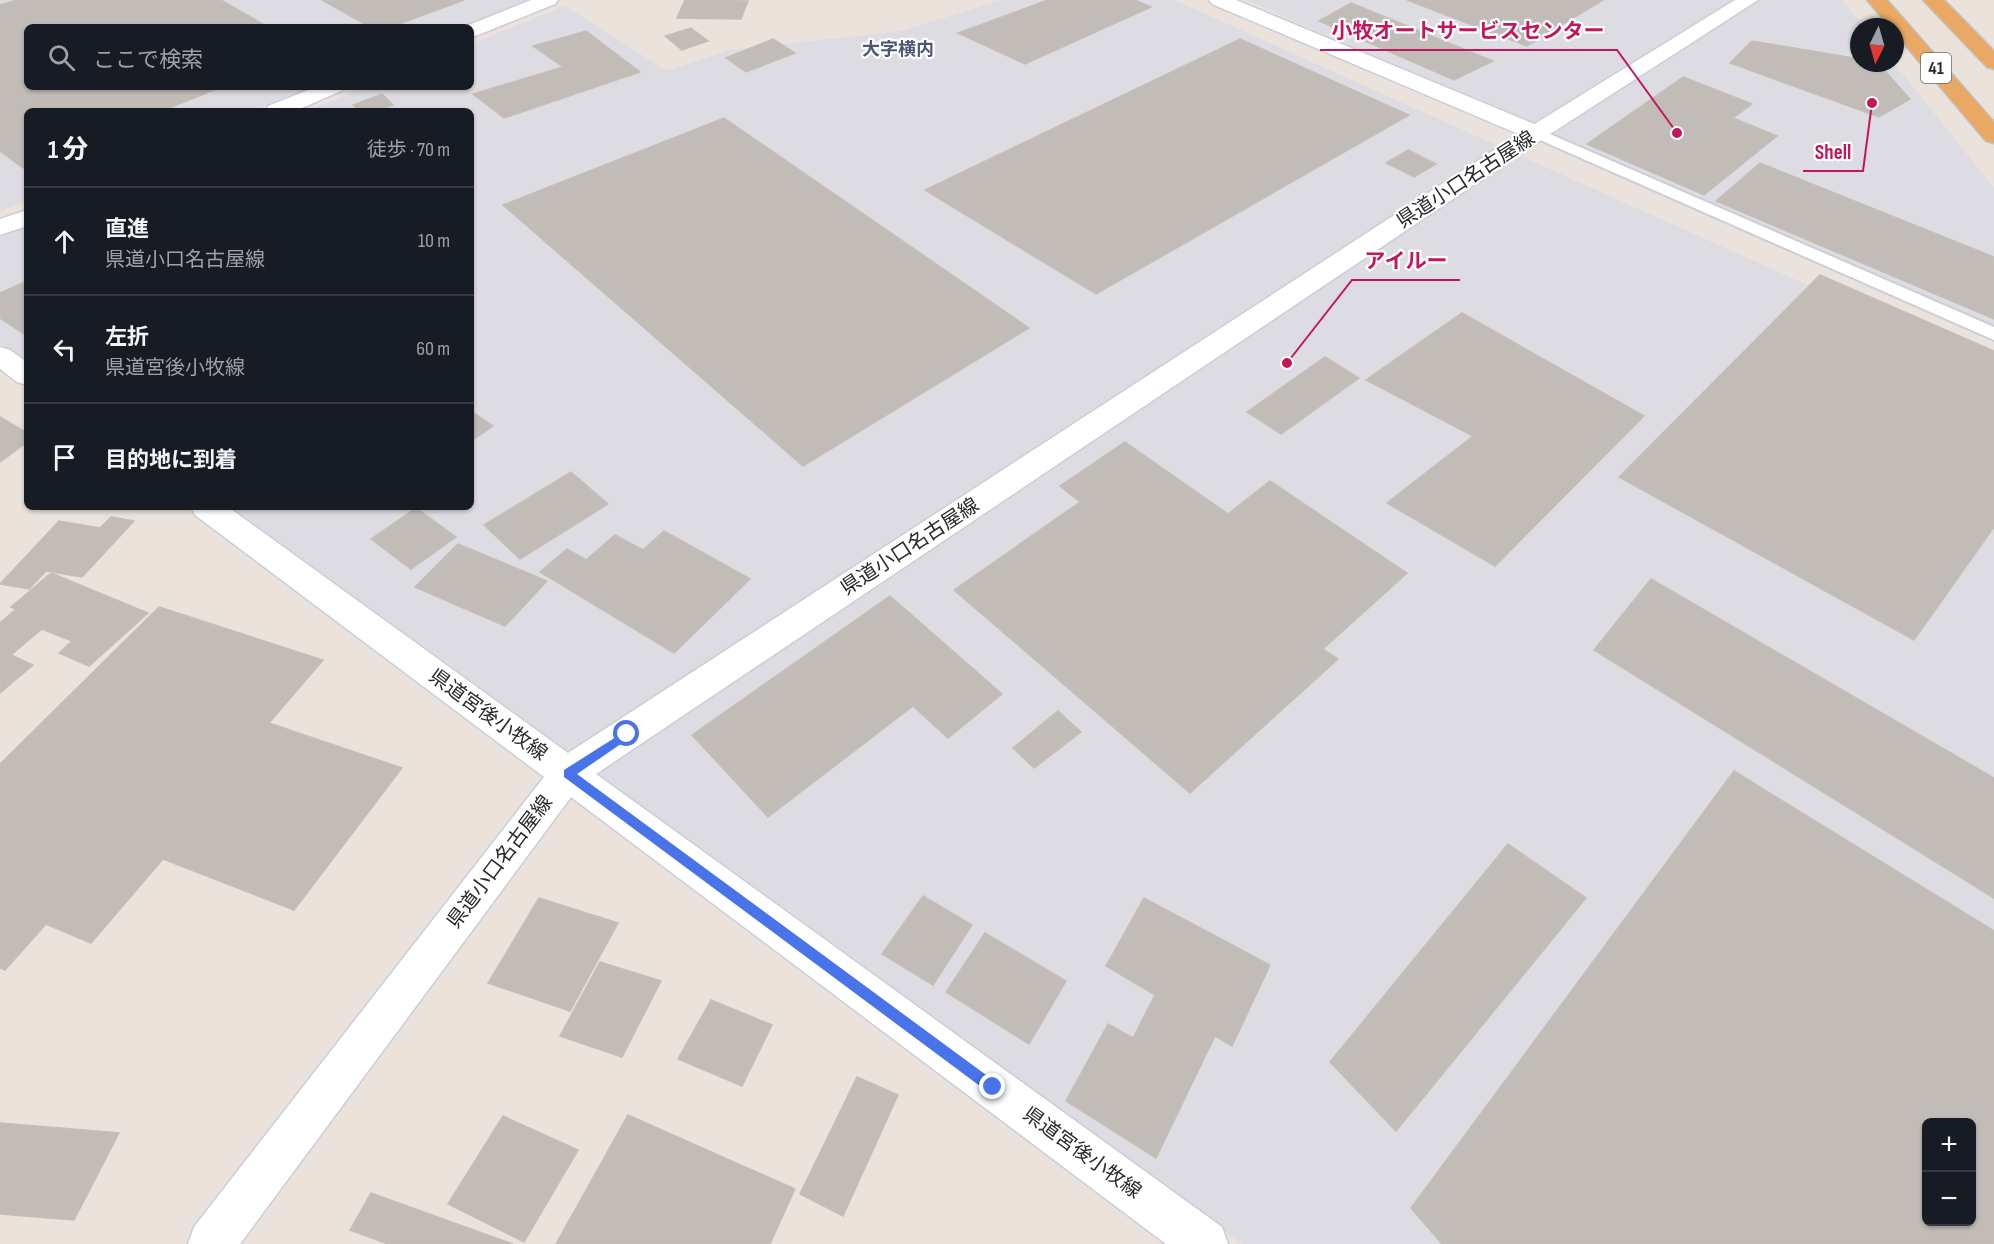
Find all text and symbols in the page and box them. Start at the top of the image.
callout: 小牧オートサービスセンター [1320,11,1617,50]
north arrow [1850,18,1904,72]
text: 小牧オートサービスセンター [1332,19,1605,44]
search box [24,24,474,90]
district label: 大字横内 [862,39,934,60]
icon: search [45,41,78,74]
text: ここで検索 [93,47,203,74]
road number: 41 [1921,53,1951,83]
street label: 県道小口名古屋線 [1392,126,1540,234]
callout: Shell [1803,132,1863,171]
text: 1 分 [48,135,88,166]
text: 徒歩 · 70 m [367,138,450,162]
text: Shell [1815,140,1851,165]
text: 直進 [105,216,149,243]
icon: ahead [48,225,81,258]
text: 10 m [418,229,450,253]
callout: アイルー [1352,241,1460,280]
text: 県道小口名古屋線 [105,248,265,272]
text: アイルー [1365,249,1447,274]
text: 左折 [105,324,149,351]
icon: left [48,333,81,366]
text: 60 m [416,337,450,361]
text: 県道宮後小牧線 [105,356,245,380]
icon: arrive [48,441,81,474]
text: 目的地に到着 [105,447,237,474]
street label: 県道小口名古屋線 [836,493,984,601]
street label: 県道宮後小牧線 [424,664,552,766]
route start [613,720,639,746]
street label: 県道小口名古屋線 [442,791,558,933]
route end [979,1073,1005,1099]
street label: 県道宮後小牧線 [1018,1102,1146,1204]
map controls [1922,1118,1976,1226]
button: + [1922,1118,1976,1172]
button: − [1922,1172,1976,1226]

